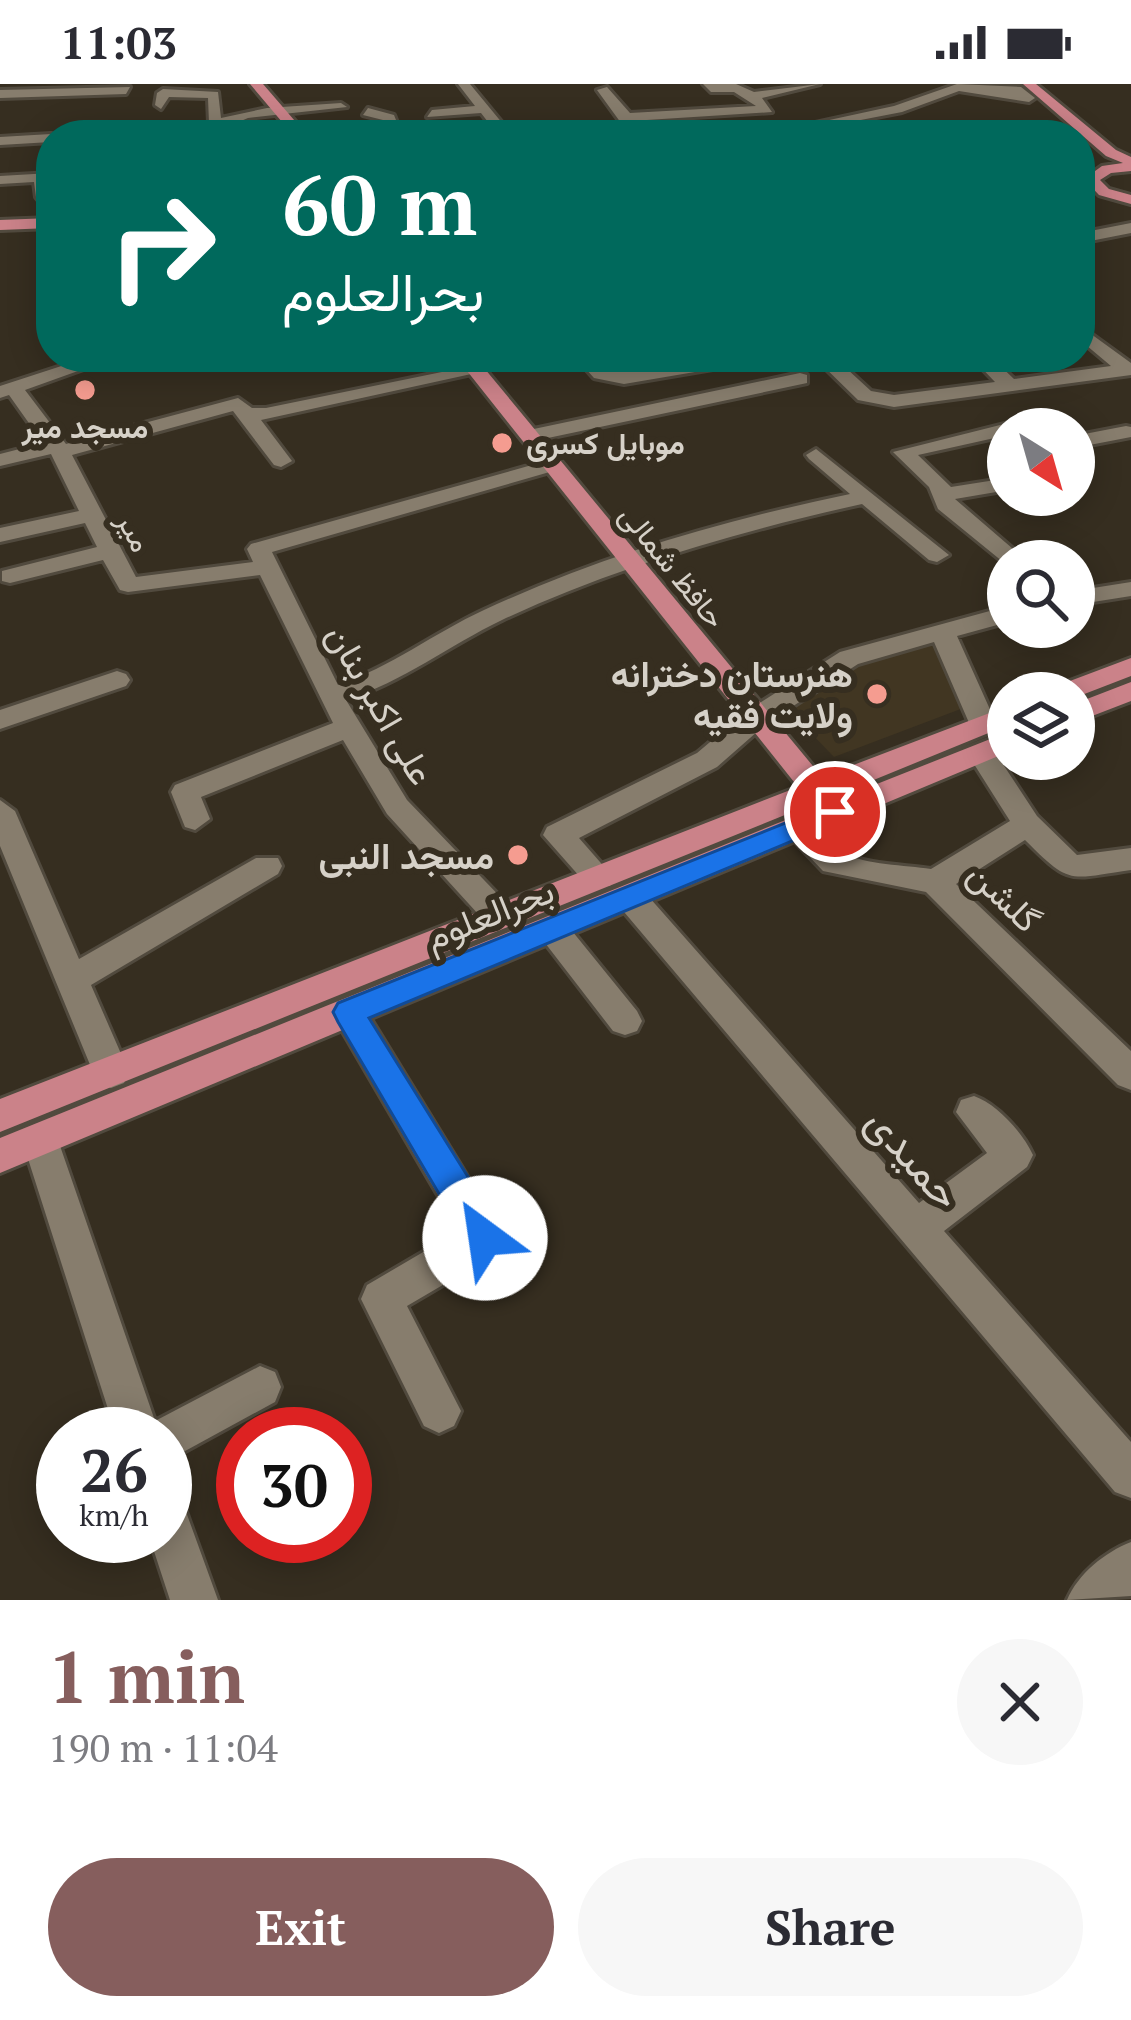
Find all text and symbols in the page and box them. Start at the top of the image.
text: 11:03 [60,12,177,72]
text: 60 m [282,148,477,259]
icon: right [84,168,240,324]
text: بحرالعلوم [282,255,484,326]
marker: مسجد میر [72,377,98,403]
place label: مسجد میر [21,407,148,447]
north arrow [987,408,1095,516]
map controls [987,408,1095,780]
place label: موبایل کسری [526,423,685,463]
marker: موبایل کسری [489,430,515,456]
street label: حافظ شمالی [611,496,735,636]
street label: میر [108,504,162,559]
button: search [987,540,1095,648]
street label: علی اکبر بنان [316,615,446,793]
place label: هنرستان دخترانه ولایت فقیه [611,650,853,738]
button: layers [987,672,1095,780]
marker: هنرستان دخترانه ولایت فقیه [864,681,890,707]
pin [784,761,886,863]
icon: arrive [802,779,868,845]
place label: مسجد النبی [318,832,494,879]
marker: مسجد النبی [505,842,531,868]
street label: گلشن [959,850,1051,942]
street label: بحرالعلوم [418,866,561,961]
street label: حمیدی [855,1094,975,1220]
position arrow [422,1175,548,1301]
speed limit sign: 30 [216,1407,372,1563]
text: 26 [80,1430,148,1509]
text: km/h [79,1495,149,1535]
text: 1 min [48,1628,245,1724]
button: close [957,1639,1083,1765]
text: 190 m · 11:04 [48,1721,278,1773]
button: Exit [48,1858,554,1996]
button: Share [578,1858,1083,1996]

